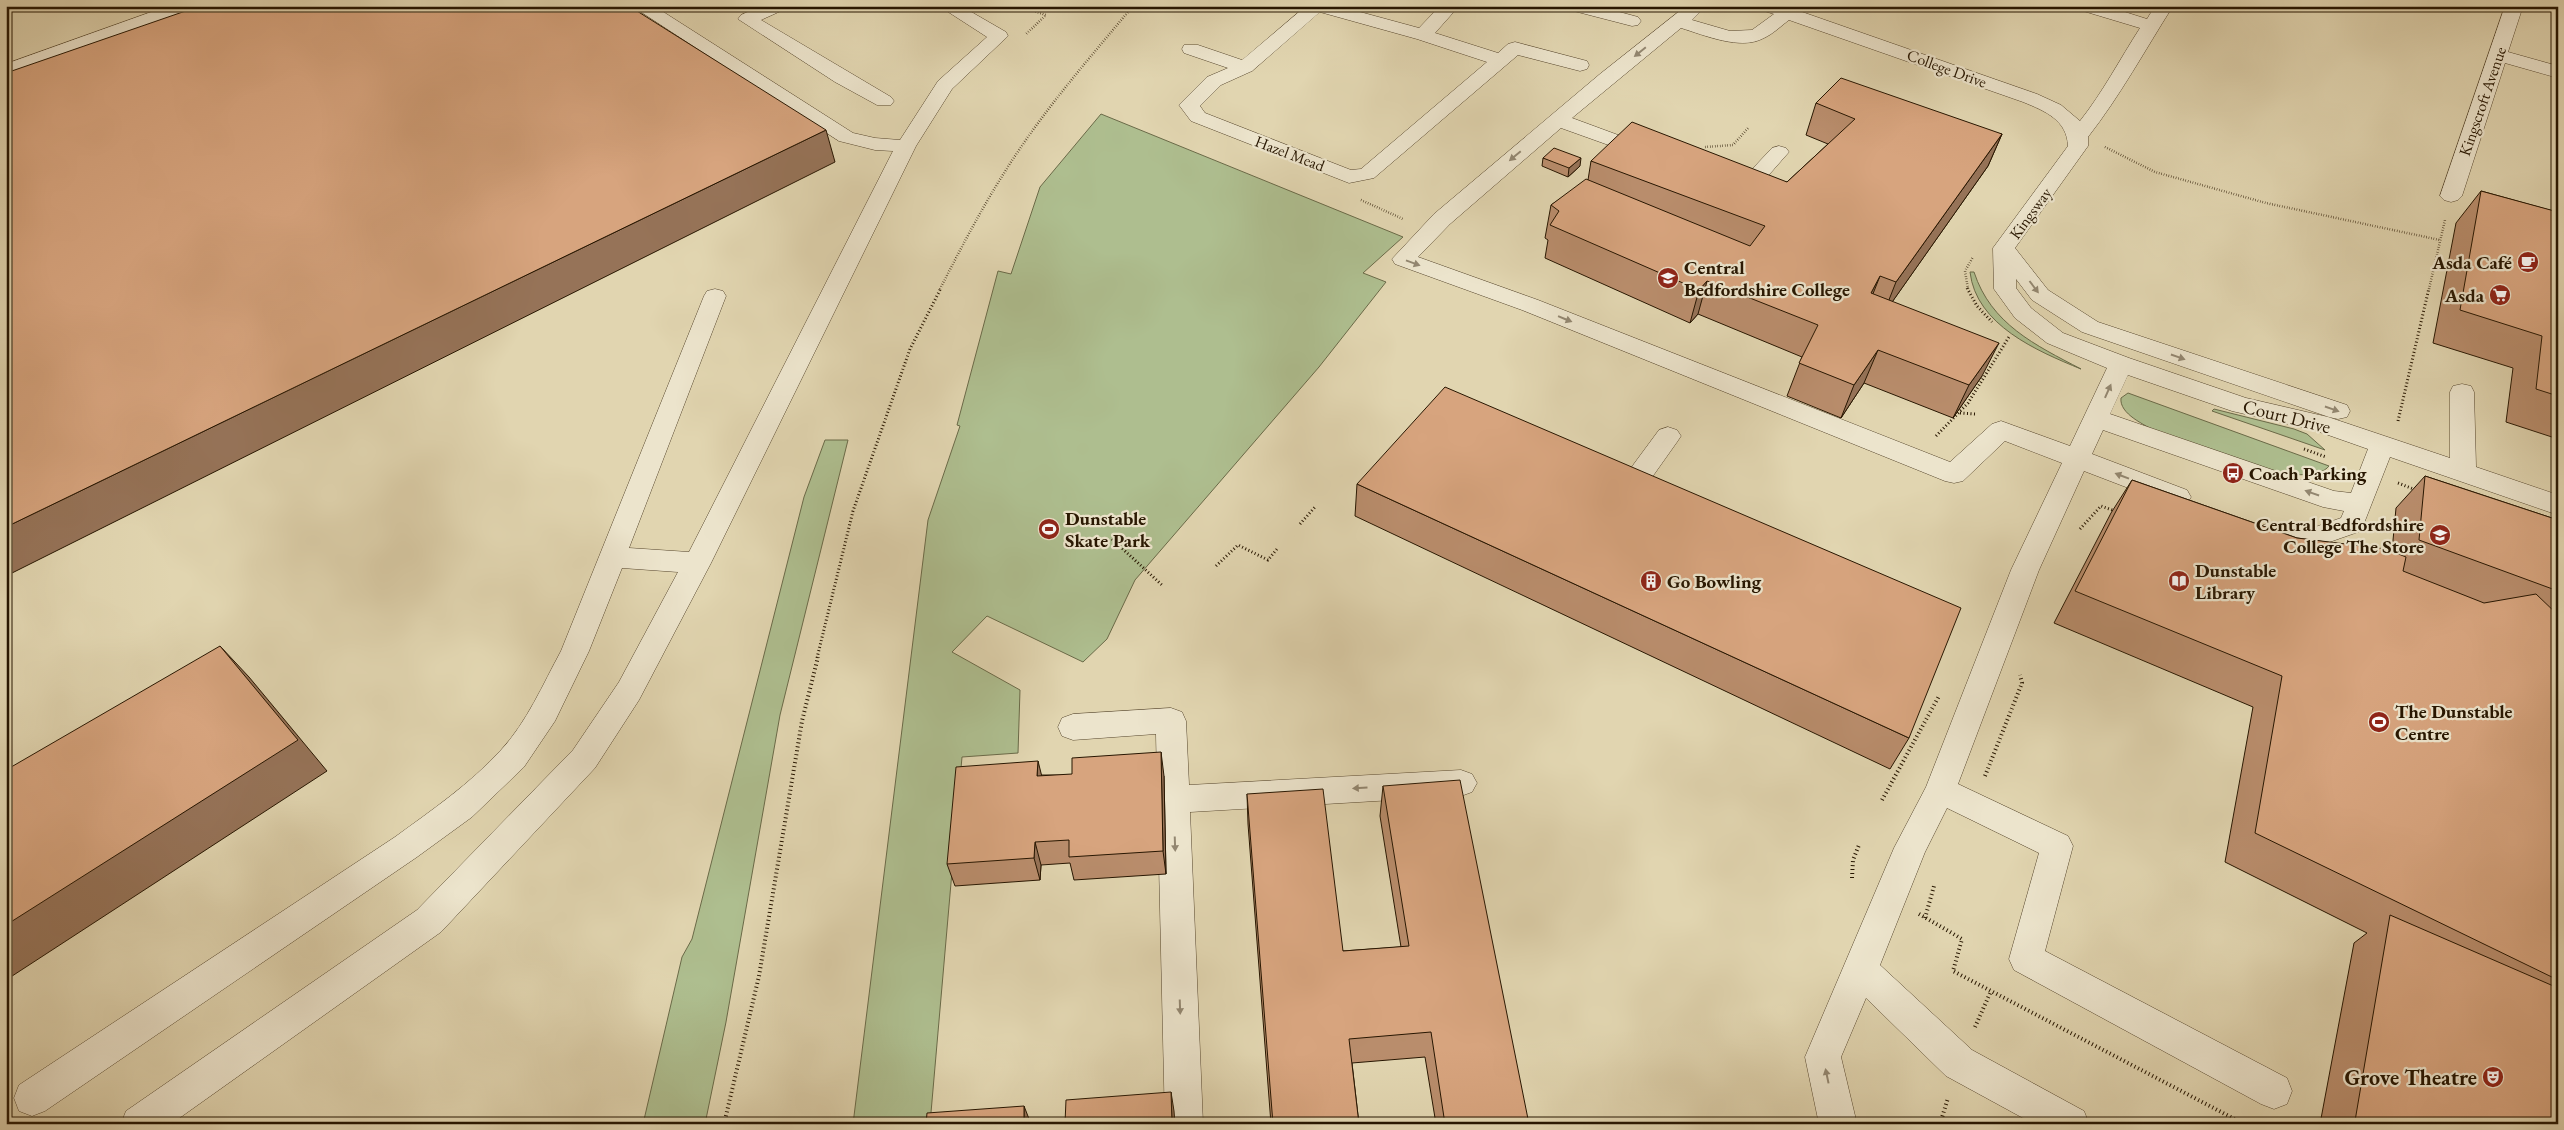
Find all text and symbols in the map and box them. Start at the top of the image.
street label: College Drive [1904,44,1990,93]
street label: Kingscroft Avenue [2454,44,2511,159]
one-way arrow [1634,46,1647,57]
street label: Hazel Mead [1252,131,1329,177]
one-way arrow [1509,151,1522,162]
street label: Kingsway [2004,182,2057,243]
place label: Asda Café [2431,250,2512,275]
cafe icon: Asda Café [2516,250,2540,274]
place label: Central Bedfordshire College [1684,255,1850,302]
one-way arrow [1406,259,1421,267]
school or university icon: Central Bedfordshire College [1656,266,1680,290]
one-way arrow [2028,280,2039,293]
place label: Asda [2444,283,2485,308]
supermarket icon: Asda [2488,283,2512,307]
one-way arrow [1558,315,1573,323]
one-way arrow [2170,354,2185,361]
one-way arrow [2105,384,2113,398]
street label: Court Drive [2240,394,2333,439]
one-way arrow [2324,406,2339,413]
bus stop icon: Coach Parking [2221,461,2245,485]
place label: Coach Parking [2249,461,2367,486]
one-way arrow [2114,472,2129,480]
one-way arrow [2304,489,2319,497]
place label: Dunstable Skate Park [1065,506,1151,553]
place label: Central Bedfordshire College The Store [2256,512,2424,559]
sports icon: Dunstable Skate Park [1037,517,1061,541]
school or university icon: Central Bedfordshire College The Store [2428,523,2452,547]
place label: Dunstable Library [2195,558,2276,605]
building icon: Go Bowling [1639,569,1663,593]
place label: Go Bowling [1667,569,1762,594]
library icon: Dunstable Library [2167,569,2191,593]
place label: The Dunstable Centre [2395,699,2512,746]
sports icon: The Dunstable Centre [2367,710,2391,734]
one-way arrow [1352,785,1368,793]
one-way arrow [1171,837,1179,853]
one-way arrow [1177,999,1185,1015]
place label: Grove Theatre [2345,1063,2477,1092]
theatre icon: Grove Theatre [2481,1065,2505,1089]
one-way arrow [1823,1069,1831,1084]

